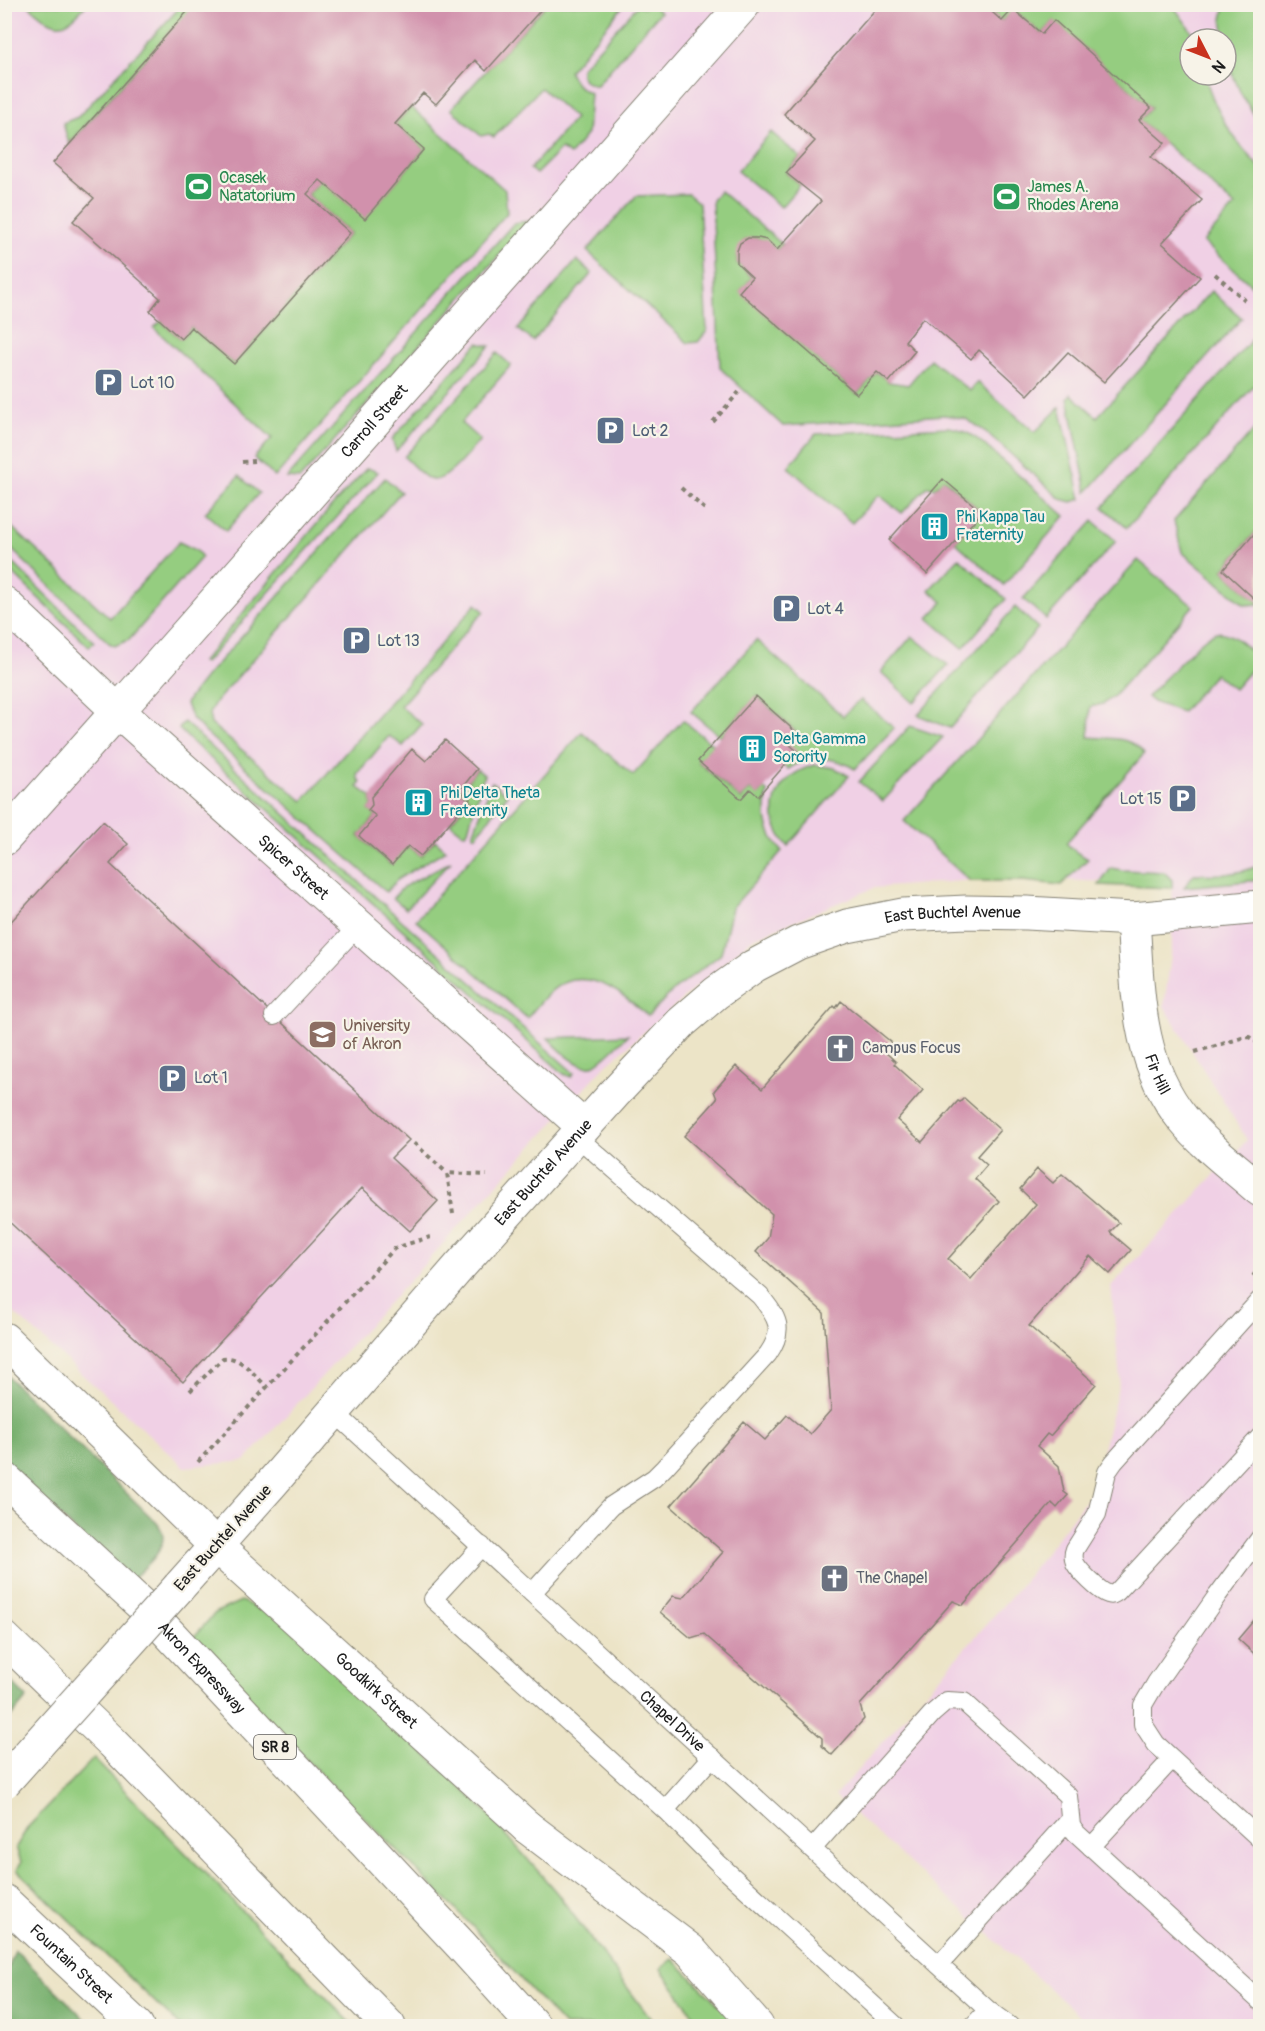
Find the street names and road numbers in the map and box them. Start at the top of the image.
street label: Carroll Street [337,380,413,462]
street label: Spicer Street [254,831,333,905]
street label: East Buchtel Avenue [883,902,1021,928]
street label: Fir Hill [1140,1051,1175,1098]
street label: East Buchtel Avenue [491,1115,597,1230]
street label: East Buchtel Avenue [170,1481,276,1595]
street label: Akron Expressway [153,1618,250,1718]
street label: Goodkirk Street [331,1648,422,1733]
street label: Chapel Drive [635,1686,709,1756]
road number: SR 8 [254,1735,296,1759]
street label: Fountain Street [25,1920,117,2008]

